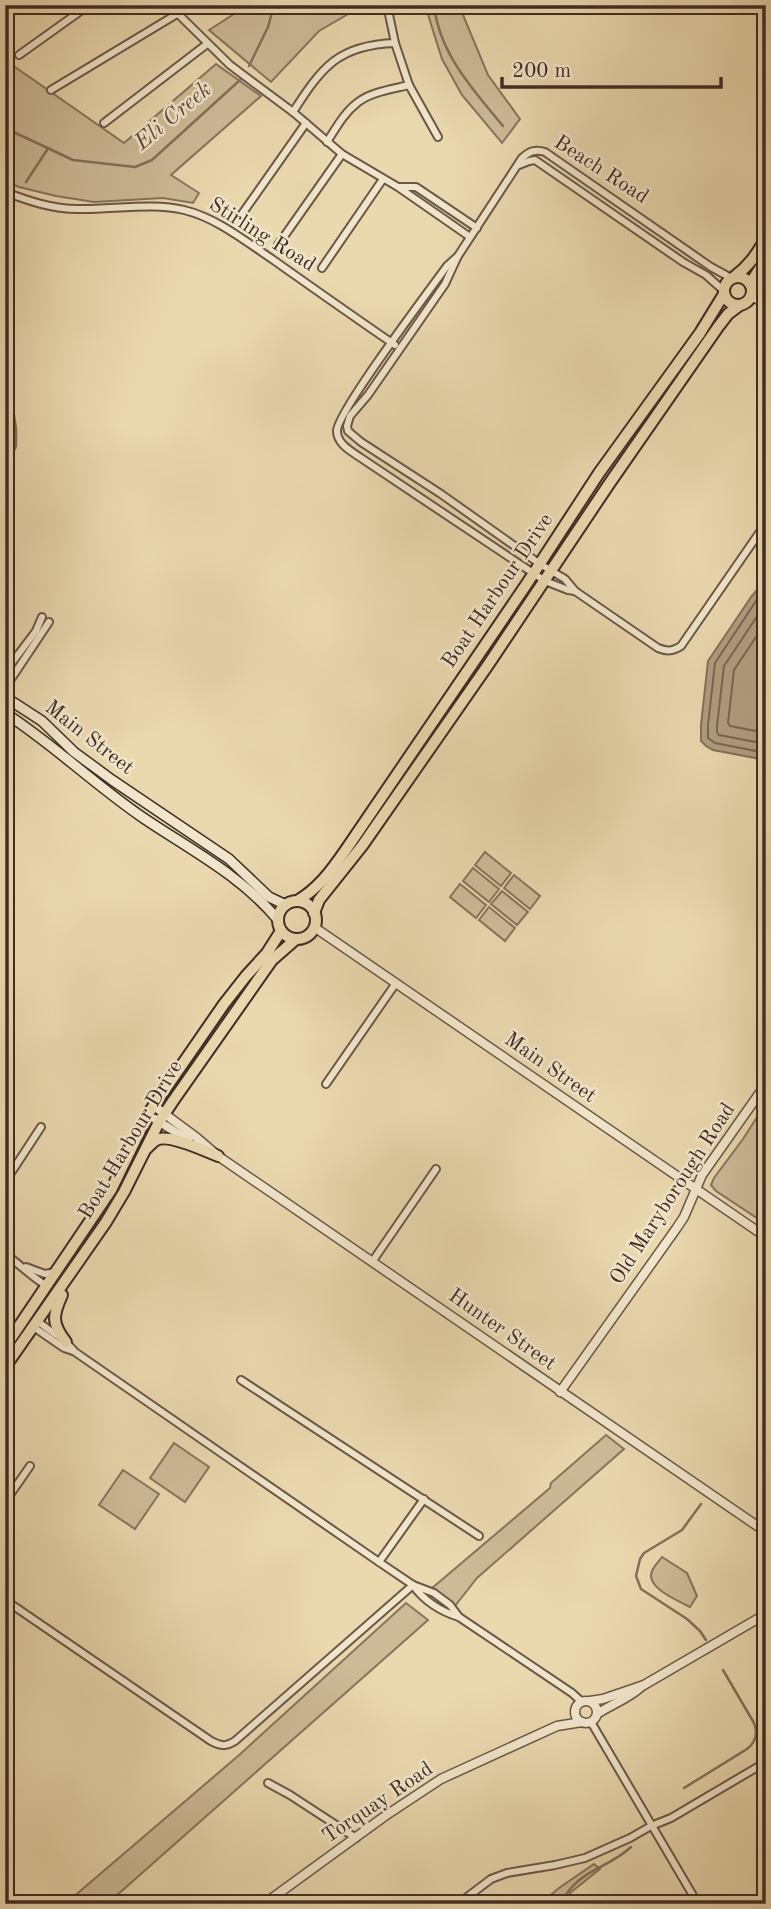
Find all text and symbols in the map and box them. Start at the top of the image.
scale bar [502,46,720,90]
text: 200 m [512,61,571,82]
water label: Eli Creek [129,78,216,155]
street label: Beach Road [550,132,652,208]
street label: Stirling Road [205,194,319,276]
street label: Boat Harbour Drive [439,510,557,672]
street label: Main Street [41,697,137,779]
street label: Main Street [500,1029,600,1107]
street label: Boat Harbour Drive [75,1057,187,1223]
street label: Old Maryborough Road [607,1099,739,1289]
street label: Hunter Street [444,1285,560,1375]
street label: Torquay Road [319,1758,437,1848]

